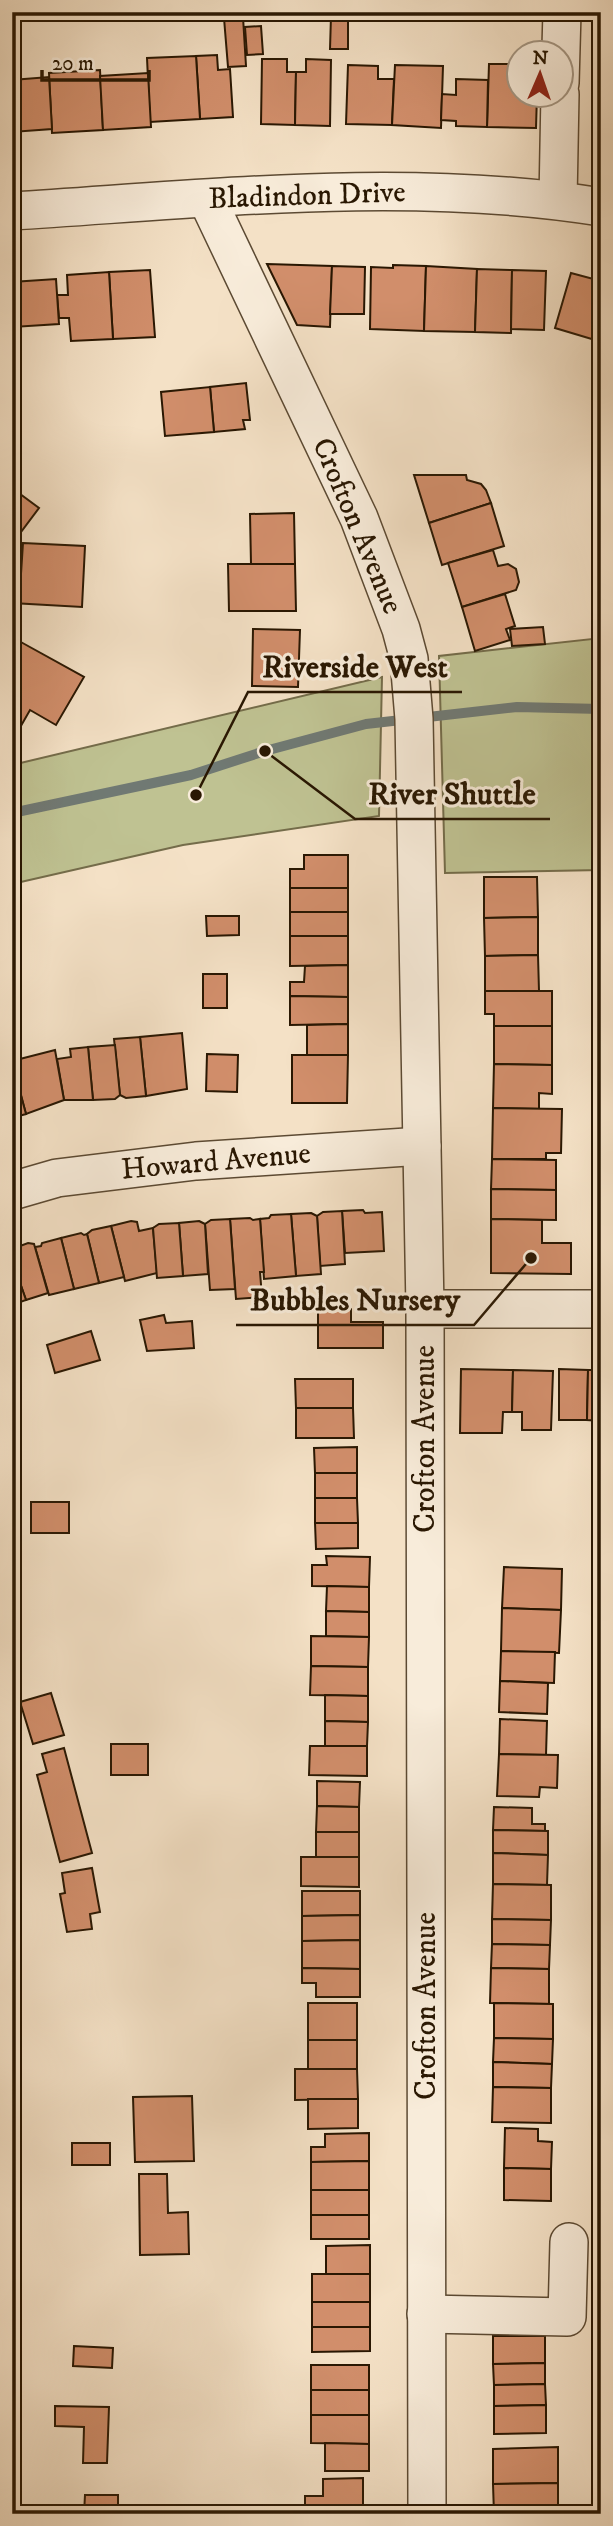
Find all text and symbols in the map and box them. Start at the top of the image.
scale bar [42,38,149,82]
north arrow [504,38,574,108]
text: N [532,47,549,70]
text: 20 m [52,51,94,77]
street label: Bladindon Drive [208,174,406,218]
street label: Crofton Avenue [303,432,411,620]
callout: Riverside West [248,639,462,692]
text: Riverside West [262,648,449,688]
callout: River Shuttle [355,766,550,819]
text: River Shuttle [368,775,536,815]
street label: Howard Avenue [120,1135,312,1189]
callout: Bubbles Nursery [236,1272,474,1325]
text: Bubbles Nursery [250,1281,461,1321]
street label: Crofton Avenue [407,1345,444,1533]
street label: Crofton Avenue [408,1912,445,2100]

